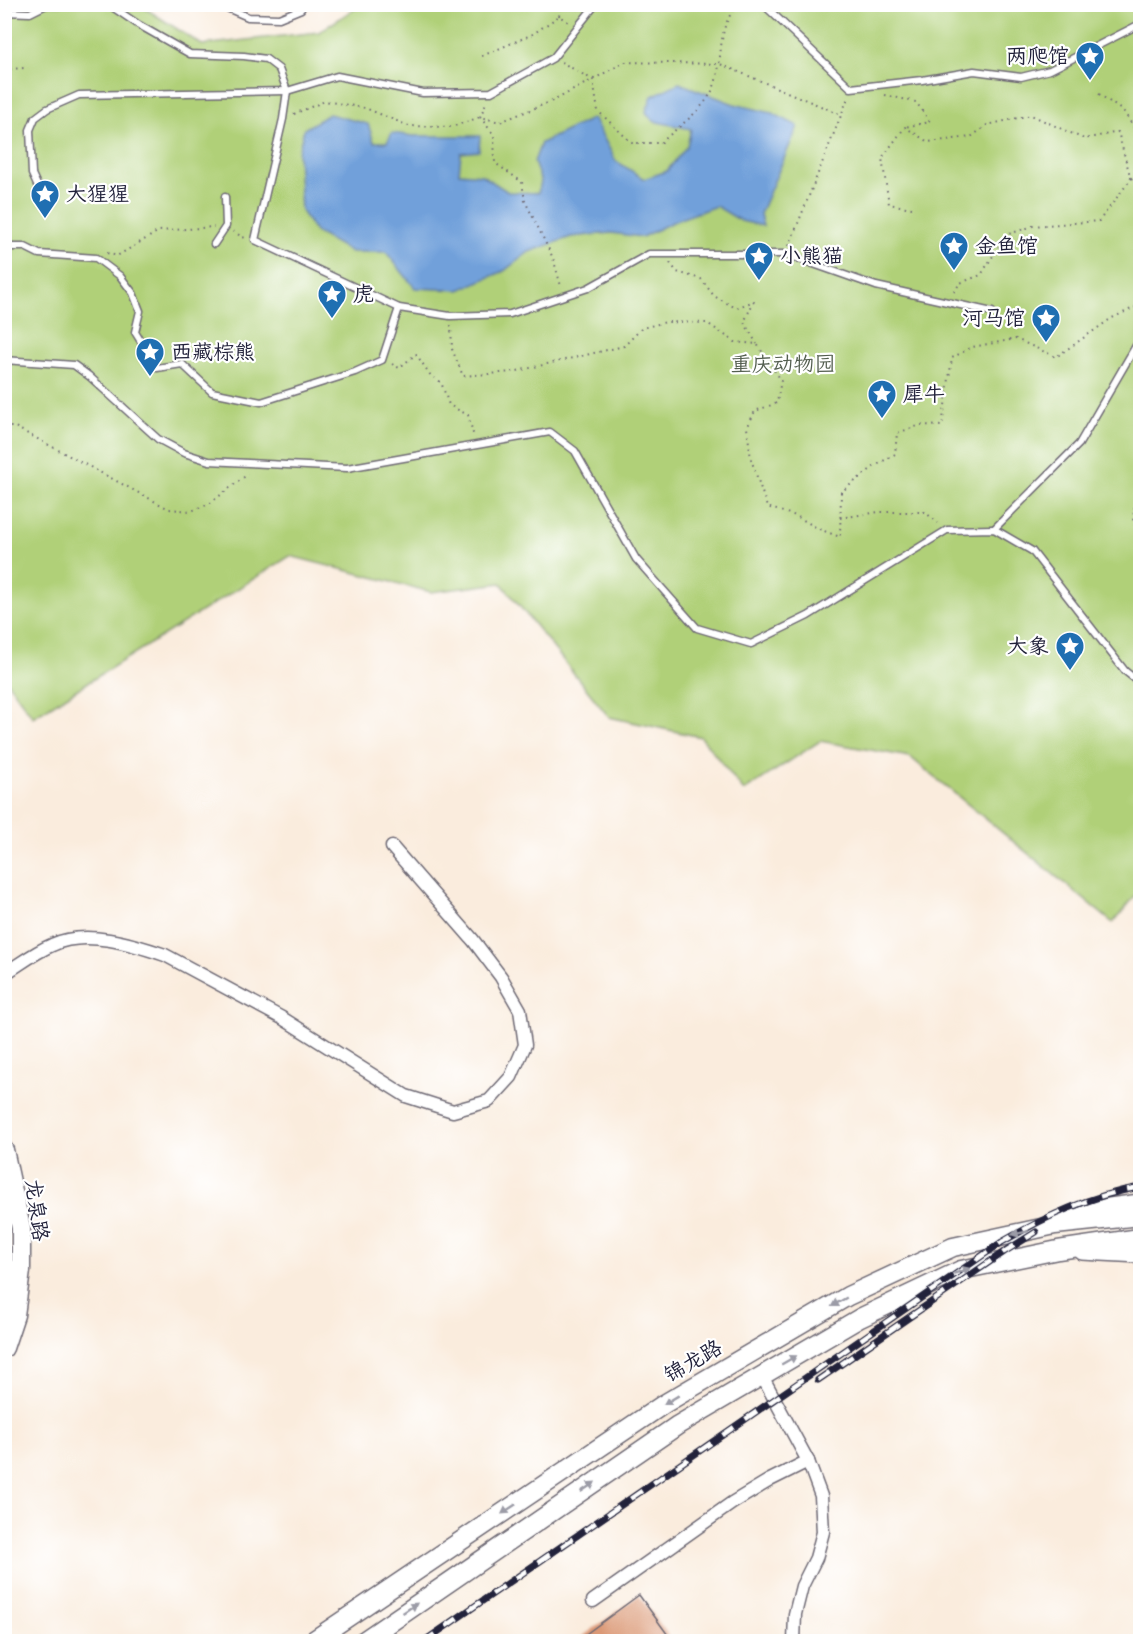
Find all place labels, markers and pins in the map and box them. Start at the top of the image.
place icon: 两爬馆 [1074,40,1106,82]
place label: 两爬馆 [1006,41,1069,68]
place icon: 大猩猩 [29,178,61,220]
place label: 大猩猩 [66,179,129,206]
place icon: 金鱼馆 [938,230,970,272]
place label: 金鱼馆 [975,231,1038,258]
place icon: 小熊猫 [743,240,775,282]
place label: 小熊猫 [780,241,843,268]
place icon: 虎 [316,278,348,320]
place label: 虎 [353,279,374,306]
place icon: 河马馆 [1030,302,1062,344]
place label: 河马馆 [962,303,1025,330]
place icon: 西藏棕熊 [134,336,166,378]
place label: 西藏棕熊 [171,337,255,364]
place icon: 犀牛 [866,378,898,420]
place label: 犀牛 [903,379,945,406]
place icon: 大象 [1054,630,1086,672]
place label: 大象 [1007,631,1049,658]

